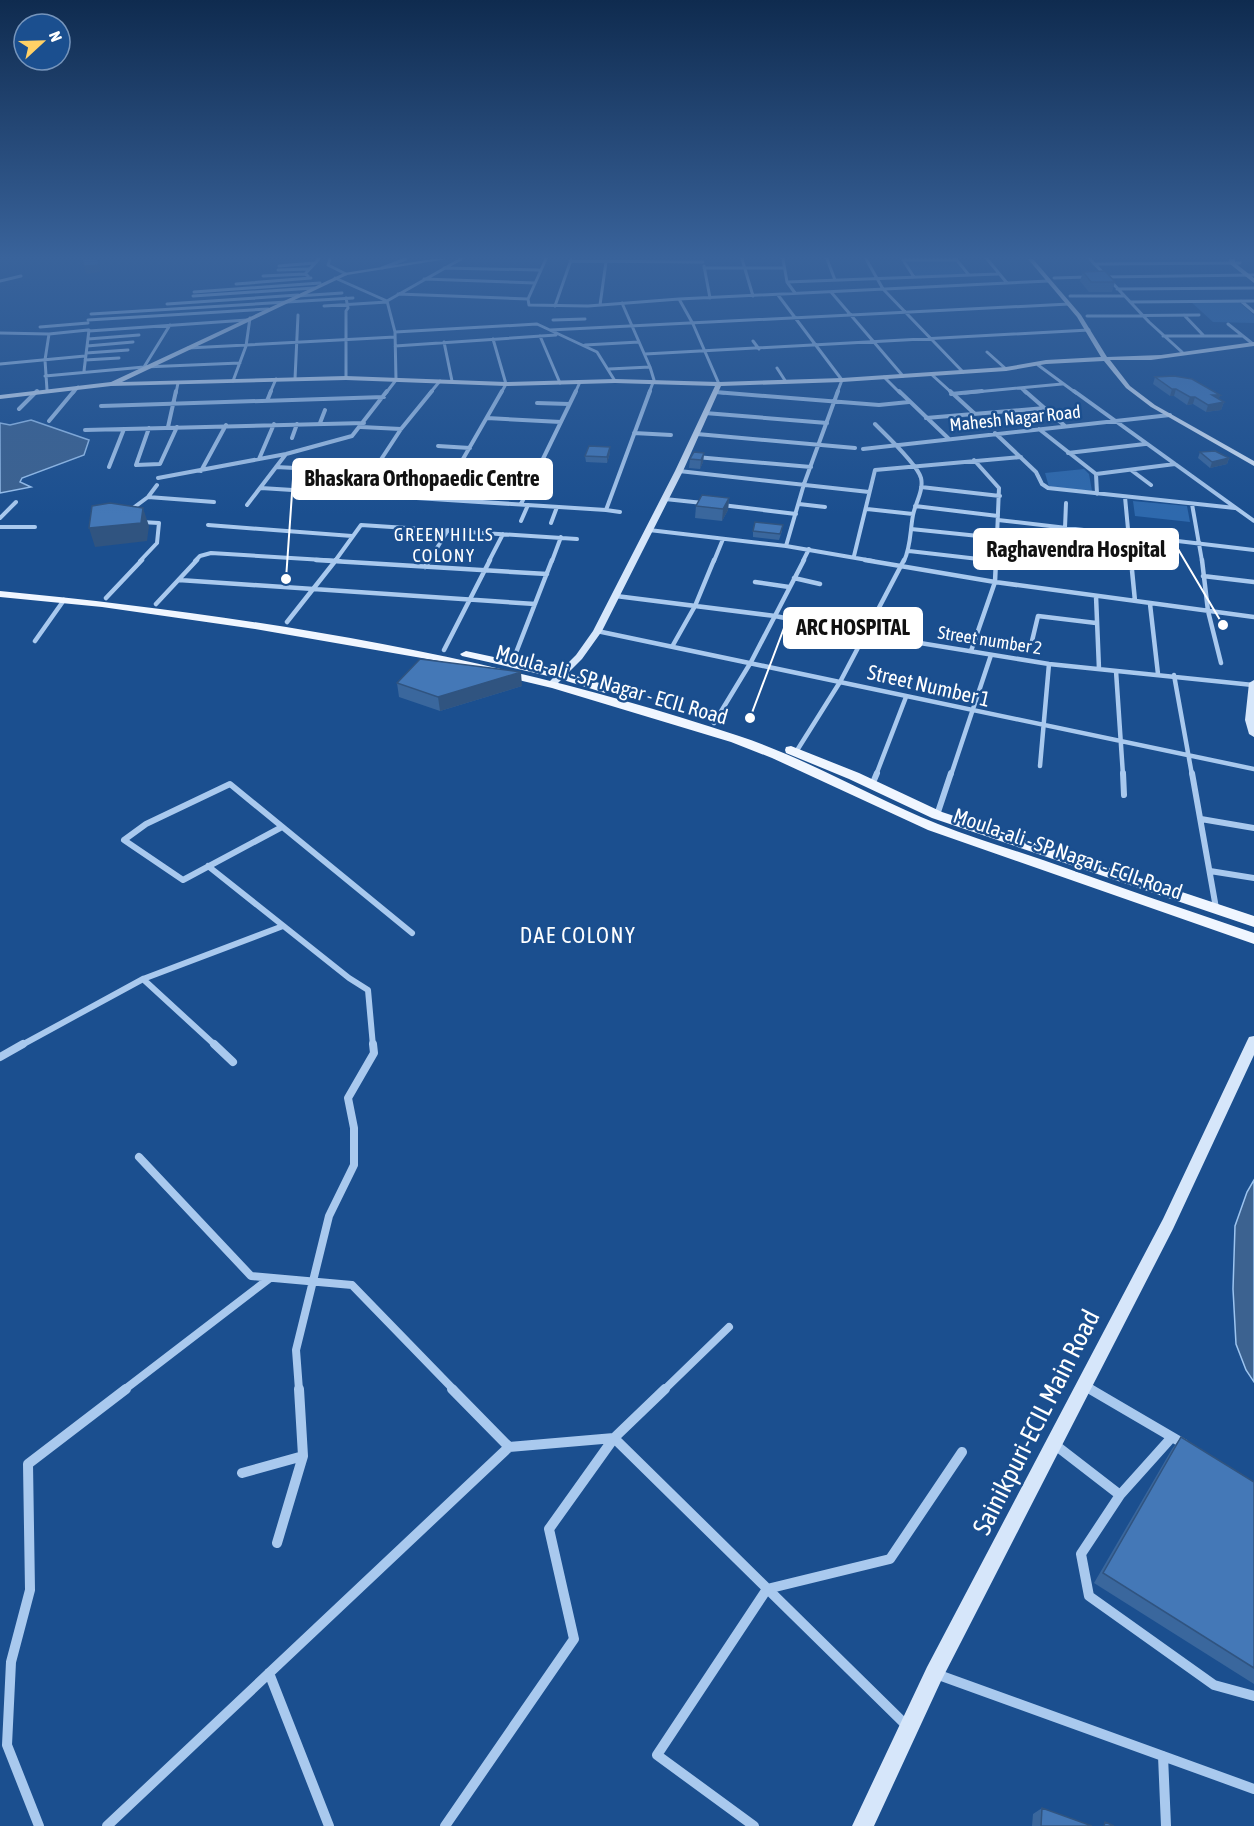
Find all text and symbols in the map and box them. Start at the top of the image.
north arrow [12,12,72,72]
text: N [46,29,66,44]
street label: Mahesh Nagar Road [948,401,1082,435]
callout: Bhaskara Orthopaedic Centre [293,459,552,499]
text: Bhaskara Orthopaedic Centre [304,465,540,491]
district label: GREEN HILLS COLONY [394,524,494,566]
callout: Raghavendra Hospital [974,529,1178,569]
text: Raghavendra Hospital [986,536,1167,562]
callout: ARC HOSPITAL [784,608,922,648]
text: ARC HOSPITAL [795,614,910,640]
street label: Street number 2 [936,621,1044,659]
street label: Moula-ali - SP Nagar - ECIL Road [493,639,731,729]
street label: Street Number 1 [865,659,993,711]
street label: Moula-ali - SP Nagar - ECIL Road [950,803,1186,903]
district label: DAE COLONY [520,922,636,948]
street label: Sainikpuri-ECIL Main Road [966,1305,1106,1539]

